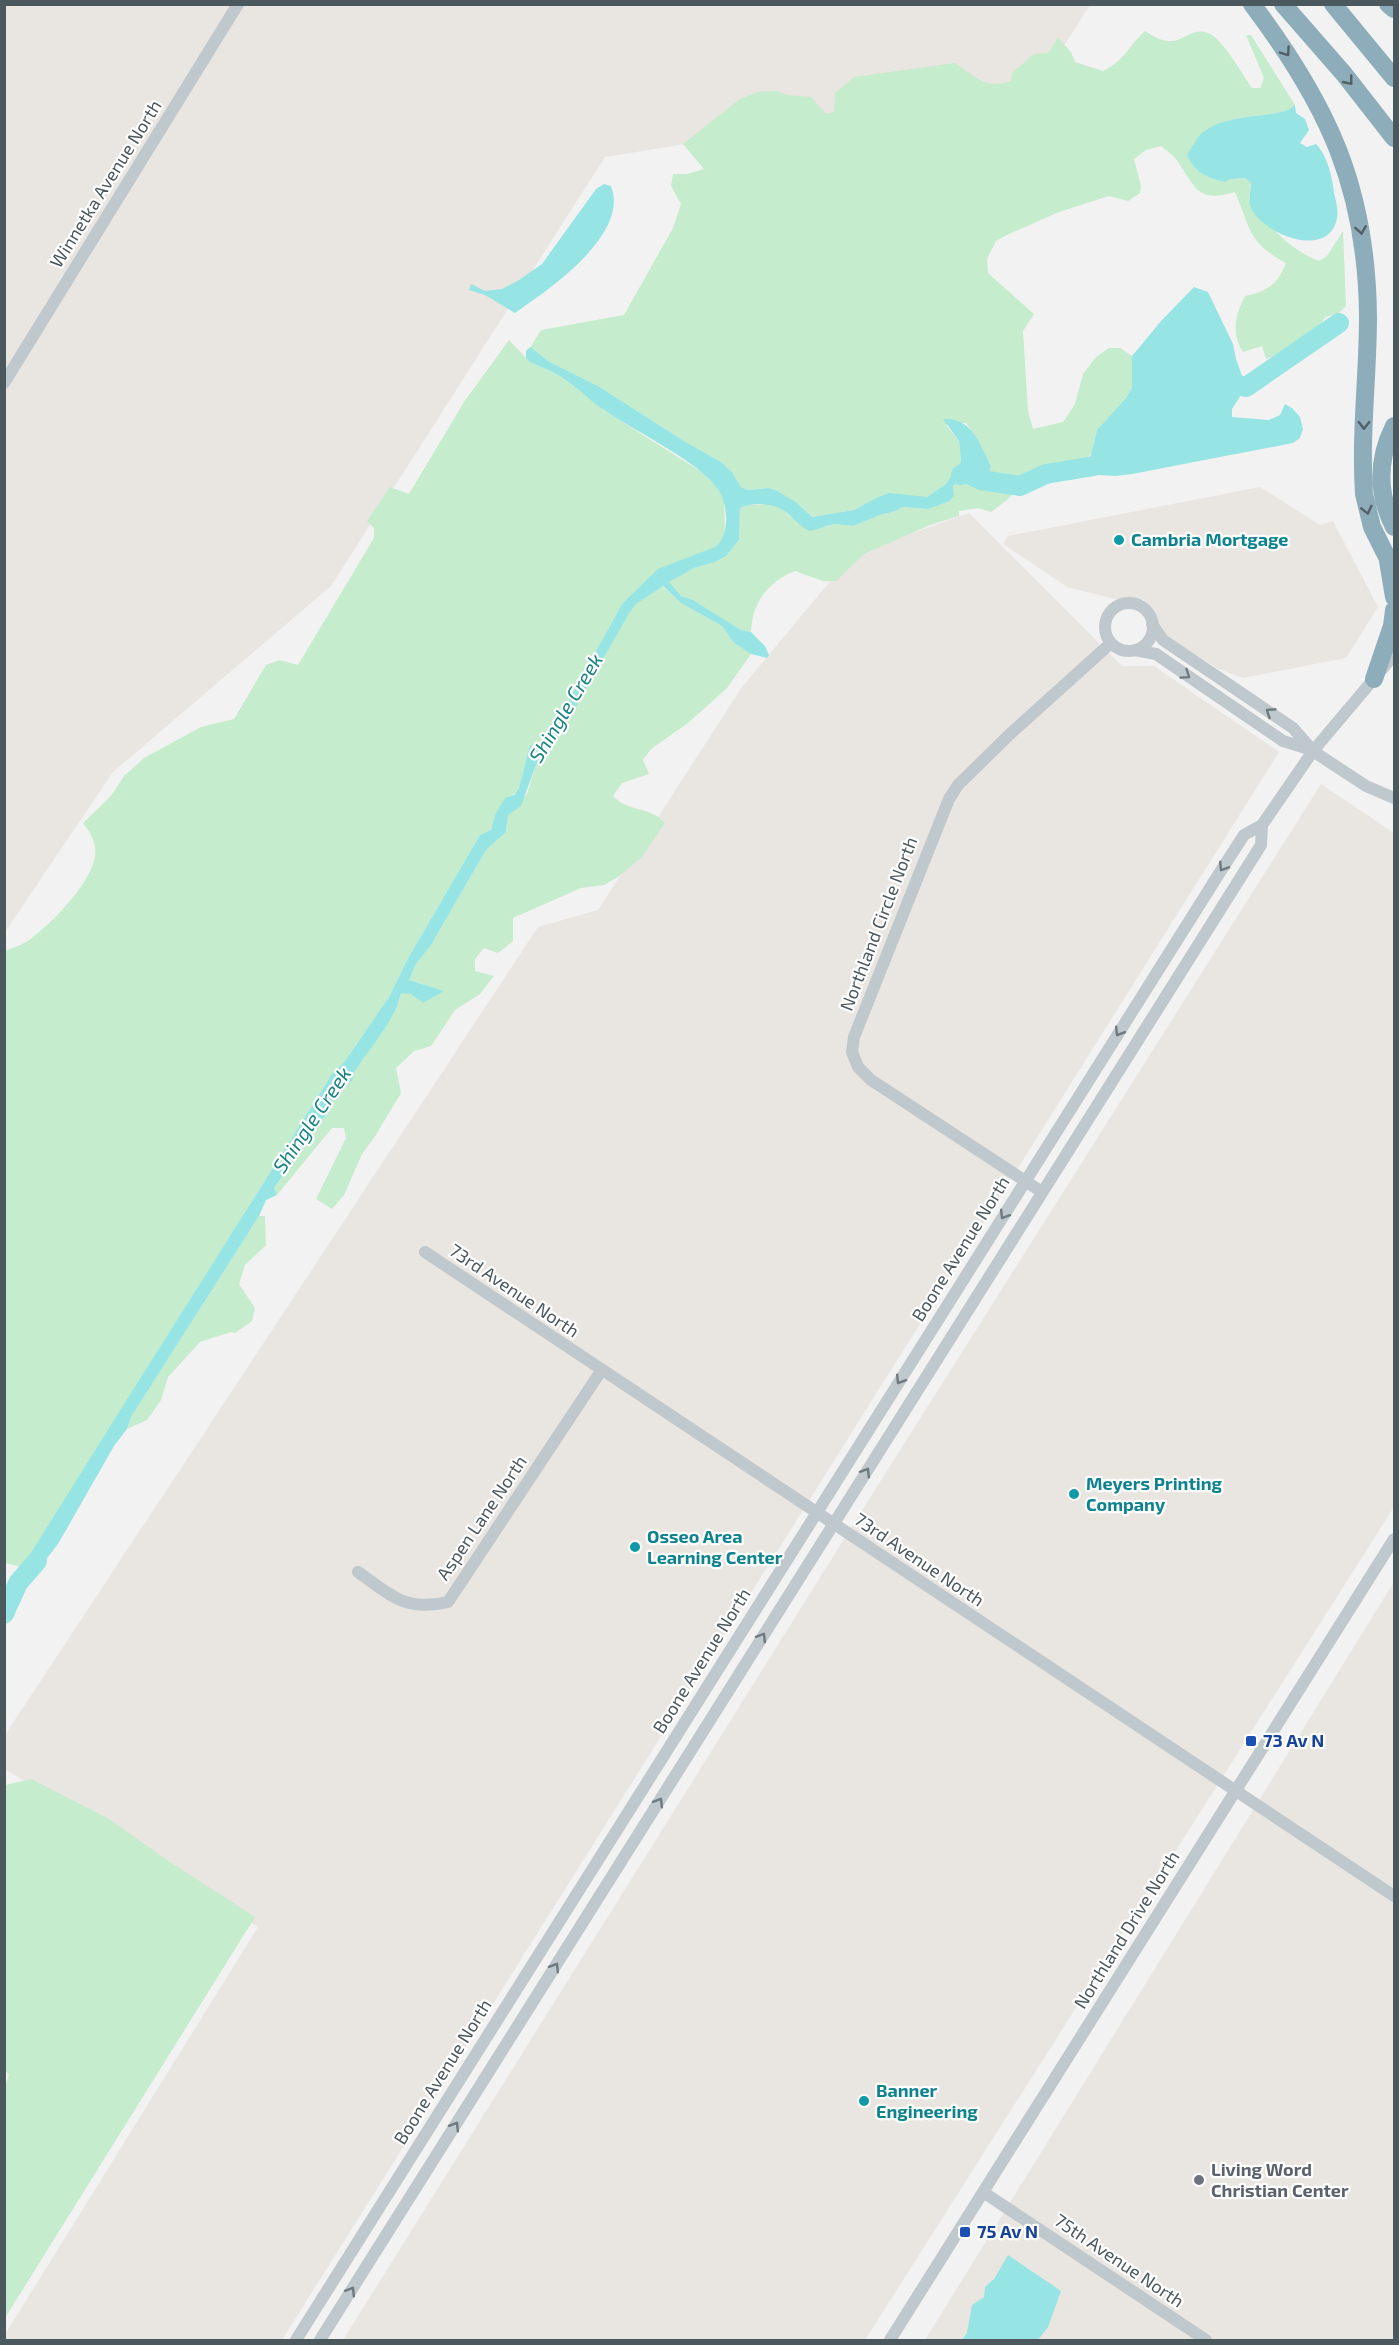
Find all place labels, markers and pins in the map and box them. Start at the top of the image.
place label: Cambria Mortgage [1131,528,1289,550]
marker: Cambria Mortgage [1112,533,1126,547]
place label: Meyers Printing Company [1086,1472,1223,1515]
marker: Meyers Printing Company [1067,1487,1081,1501]
place label: Osseo Area Learning Center [647,1525,783,1568]
marker: Osseo Area Learning Center [628,1540,642,1554]
place label: 73 Av N [1263,1729,1324,1751]
marker: 73 Av N [1244,1734,1258,1748]
place label: Banner Engineering [876,2079,978,2122]
marker: Banner Engineering [857,2094,871,2108]
place label: Living Word Christian Center [1211,2158,1349,2201]
marker: Living Word Christian Center [1192,2173,1206,2187]
place label: 75 Av N [977,2220,1038,2242]
marker: 75 Av N [958,2225,972,2239]

